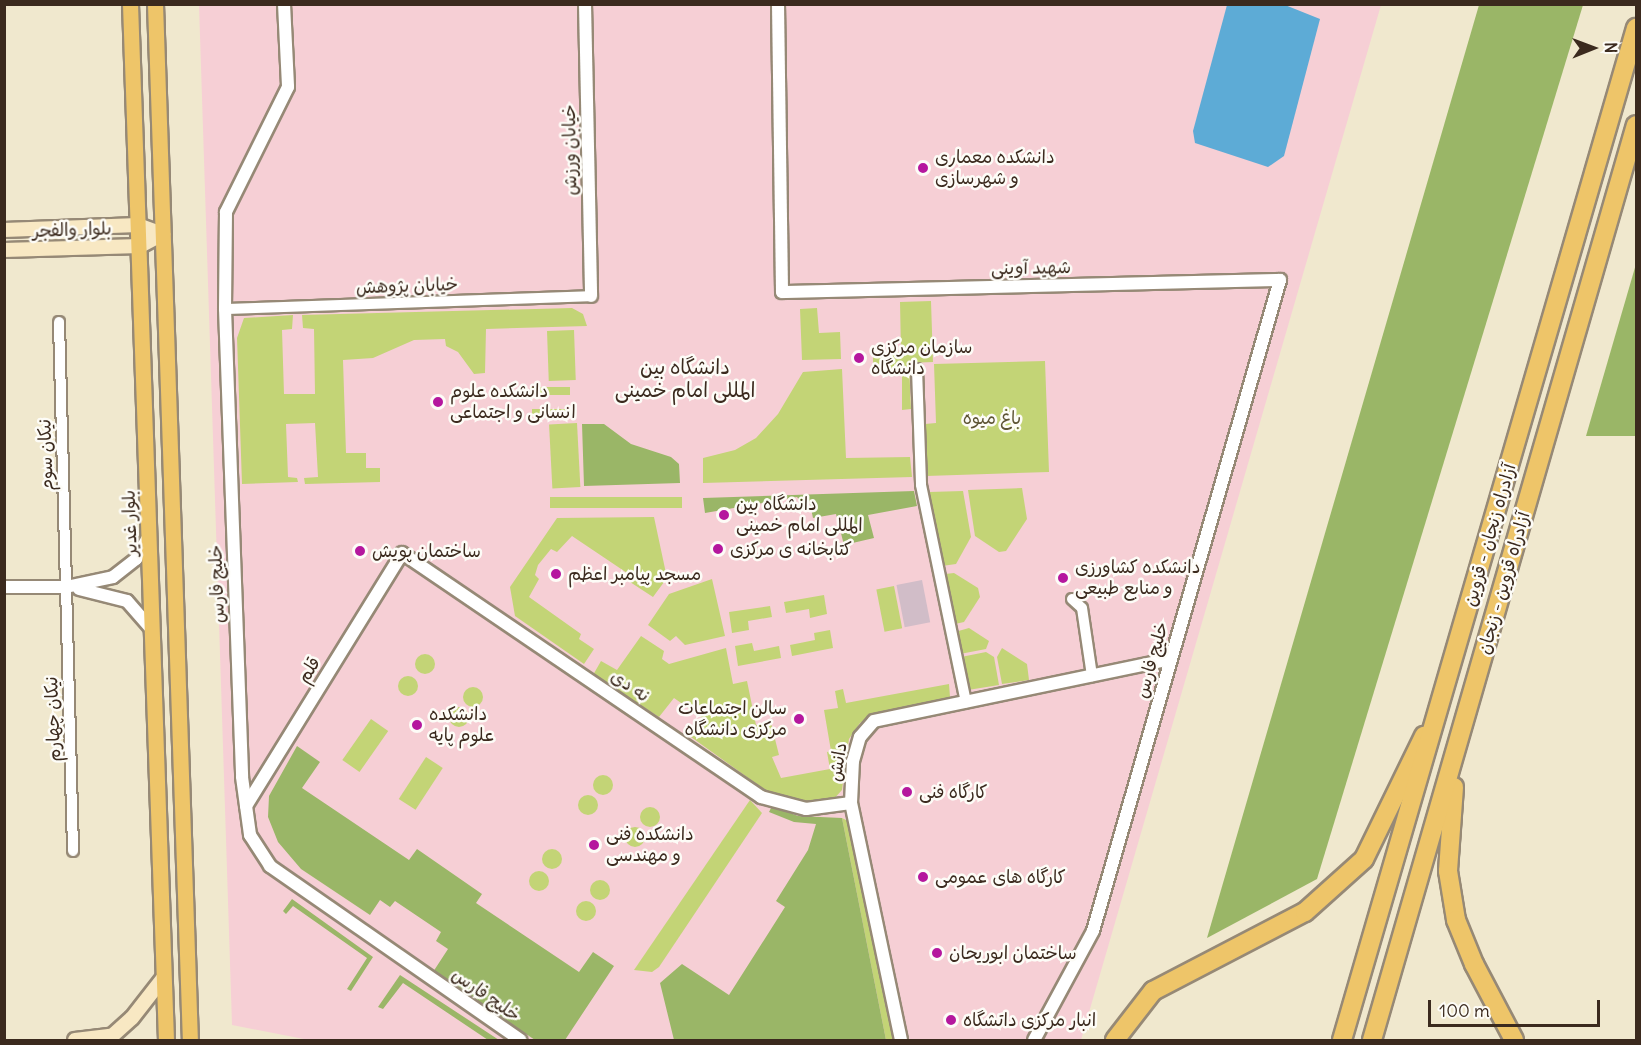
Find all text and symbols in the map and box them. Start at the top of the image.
north arrow [1563,18,1623,78]
text: N [1601,42,1621,53]
street label: خیابان ورزش [558,104,582,196]
place label: دانشکده معماری و شهرسازی [935,147,1055,190]
marker: دانشکده معماری و شهرسازی [916,161,930,175]
street label: بلوار والفجر [32,218,112,242]
street label: شهید آوینی [991,257,1071,279]
street label: خیابان پژوهش [356,273,458,299]
place label: سازمان مرکزی دانشگاه [871,337,972,380]
marker: سازمان مرکزی دانشگاه [852,351,866,365]
district label: دانشگاه بین المللی امام خمینی [615,354,755,401]
place label: دانشکده علوم انسانی و اجتماعی [450,381,576,424]
marker: دانشکده علوم انسانی و اجتماعی [431,395,445,409]
park label: باغ میوه [963,407,1021,429]
street label: نیکان سوم [34,419,58,491]
street label: آزادراه زنجان - قزوین [1459,461,1521,609]
street label: بلوار غدیر [118,490,142,556]
place label: دانشگاه بین المللی امام خمینی [736,494,863,536]
marker: دانشگاه بین المللی امام خمینی [717,508,731,522]
street label: آزادراه قزوین - زنجان [1473,509,1535,657]
place label: کتابخانه ی مرکزی [730,538,852,560]
place label: ساختمان پویش [372,540,481,562]
marker: کتابخانه ی مرکزی [711,542,725,556]
street label: خلیج فارس [205,544,229,624]
marker: ساختمان پویش [353,544,367,558]
place label: دانشکده کشاورزی و منابع طبیعی [1075,557,1200,600]
place label: مسجد پیامبر اعظم [568,563,701,585]
marker: مسجد پیامبر اعظم [549,567,563,581]
marker: دانشکده کشاورزی و منابع طبیعی [1056,571,1070,585]
street label: خلیج فارس [1131,619,1173,701]
street label: قلم [293,653,325,687]
street label: نه دی [607,665,653,707]
street label: نیکان چهارم [41,676,65,762]
place label: سالن اجتماعات مرکزی دانشگاه [678,698,787,740]
place label: دانشکده علوم پایه [429,704,494,746]
marker: سالن اجتماعات مرکزی دانشگاه [792,712,806,726]
marker: دانشکده علوم پایه [410,718,424,732]
street label: دانش [824,741,852,783]
place label: کارگاه فنی [919,781,988,803]
marker: کارگاه فنی [900,785,914,799]
place label: دانشکده فنی و مهندسی [606,824,694,866]
marker: دانشکده فنی و مهندسی [587,838,601,852]
place label: کارگاه های عمومی [935,866,1066,888]
marker: کارگاه های عمومی [916,870,930,884]
place label: ساختمان ابوریحان [949,942,1077,964]
marker: ساختمان ابوریحان [930,946,944,960]
street label: خلیج فارس [448,964,524,1026]
scale bar [1431,988,1604,1026]
text: 100 m [1439,999,1490,1022]
place label: انبار مرکزی داتشگاه [963,1009,1096,1031]
marker: انبار مرکزی داتشگاه [944,1013,958,1027]

